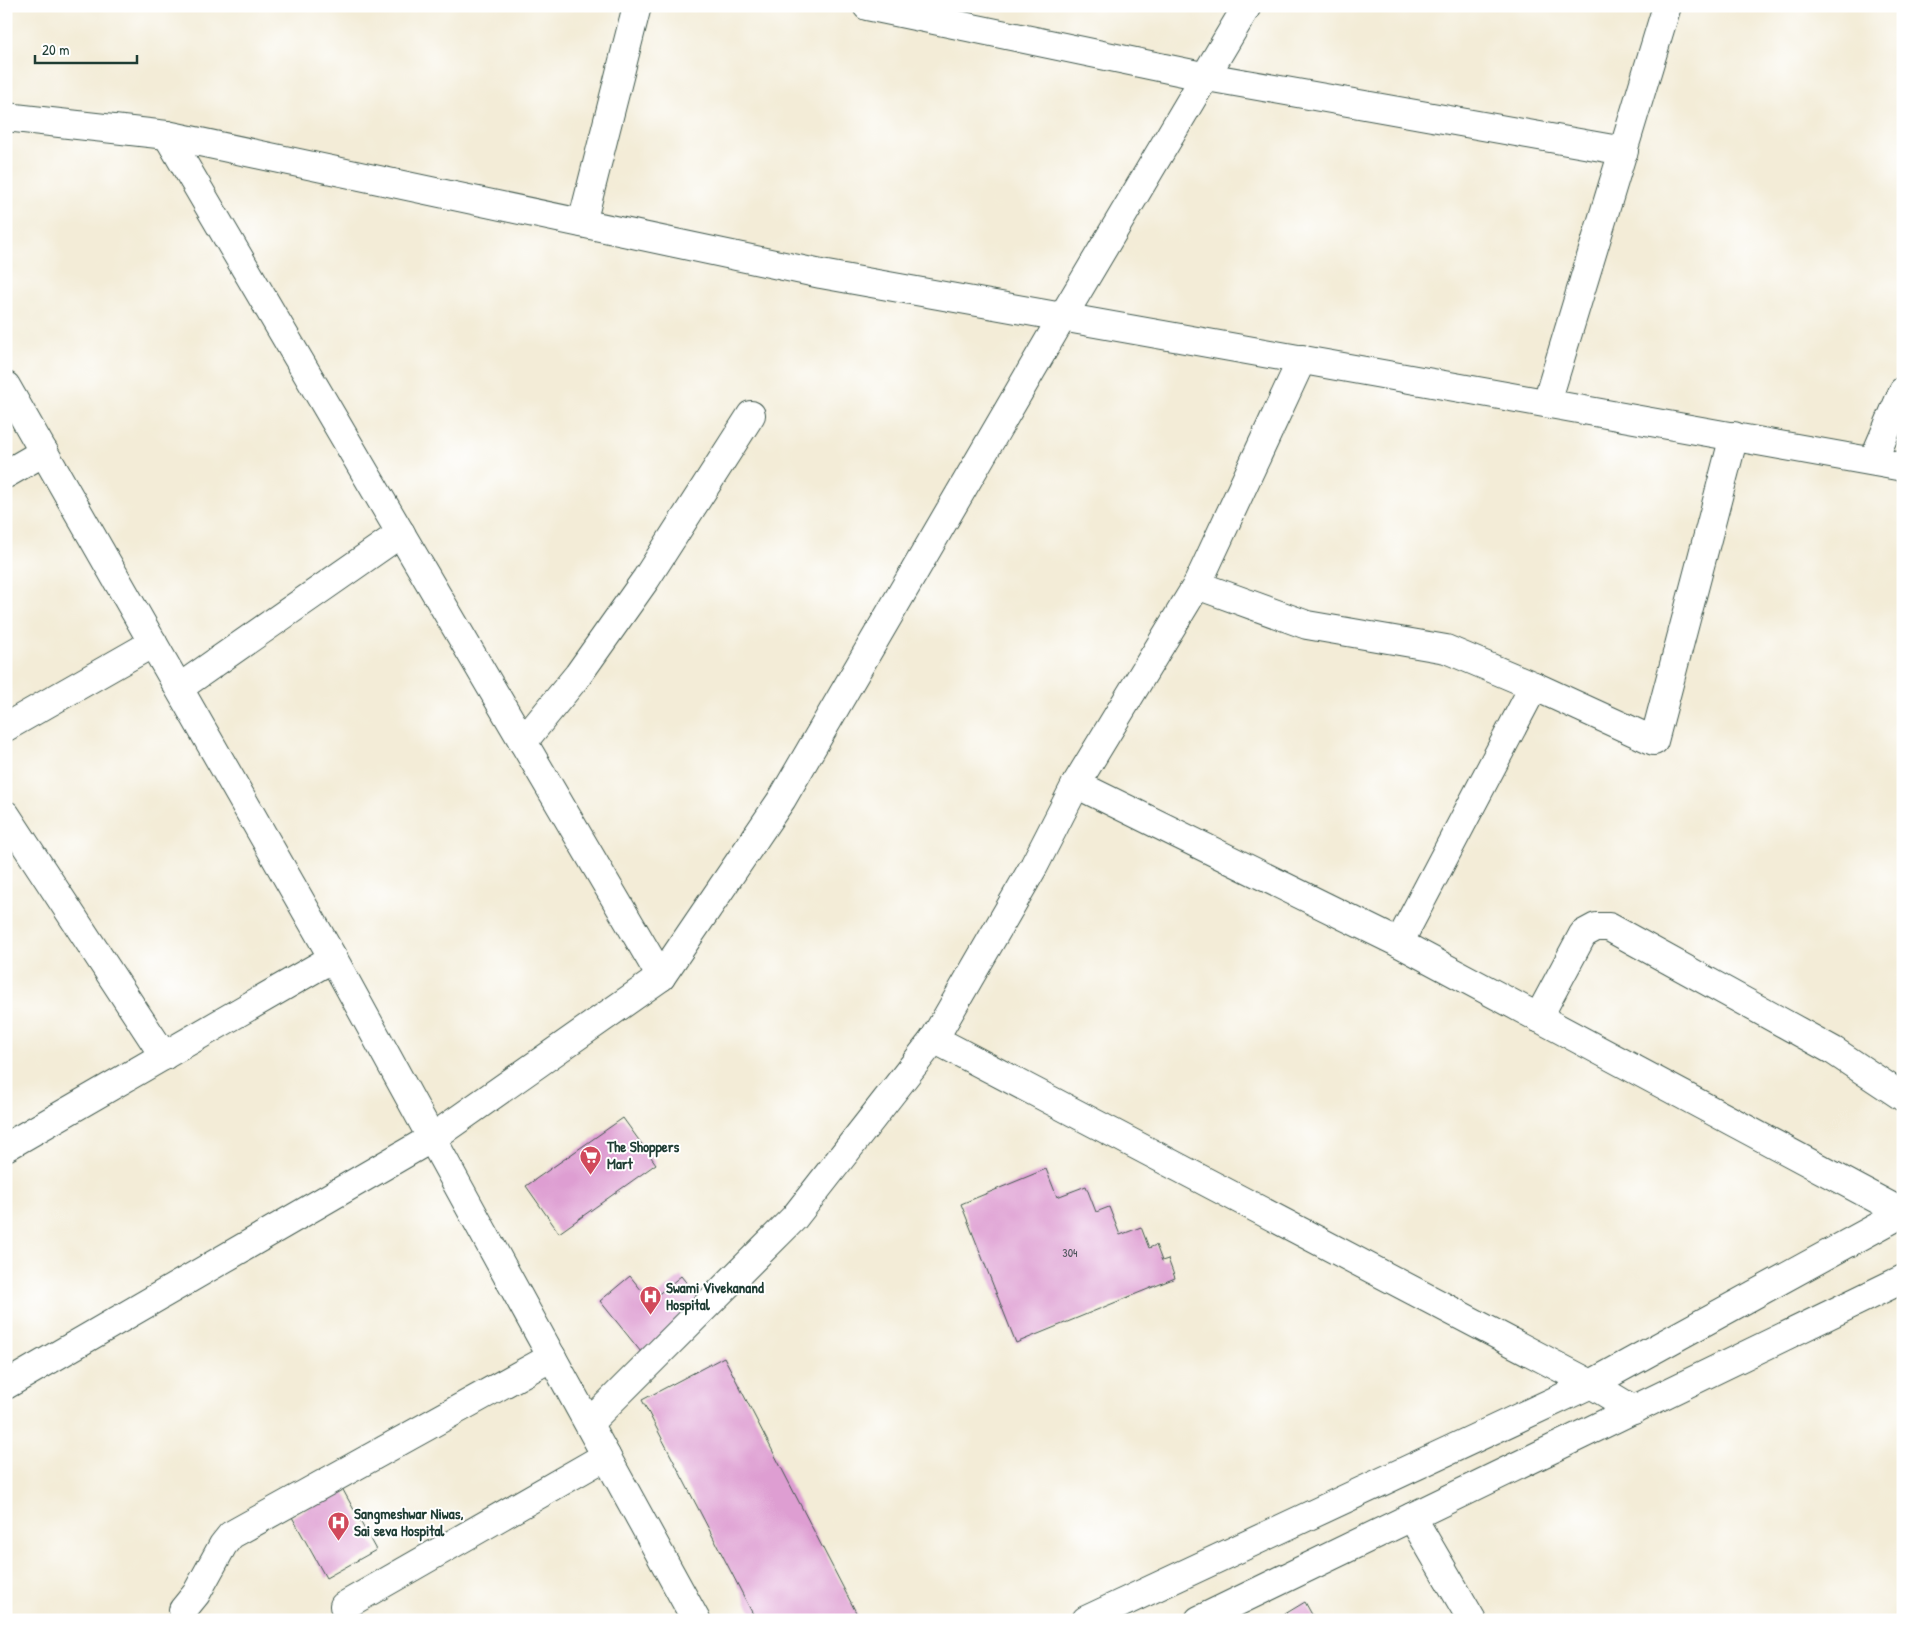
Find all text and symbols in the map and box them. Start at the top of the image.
scale bar [35,32,138,64]
text: 20 m [42,39,69,60]
place label: The Shoppers Mart [606,1136,680,1174]
supermarket icon: The Shoppers Mart [579,1144,603,1175]
house number: 304 [1062,1244,1078,1261]
place label: Swami Vivekanand Hospital [666,1277,764,1316]
hospital icon: Swami Vivekanand Hospital [638,1285,662,1316]
place label: Sangmeshwar Niwas, Sai seva Hospital [354,1503,464,1542]
hospital icon: Sangmeshwar Niwas, Sai seva Hospital [326,1511,350,1542]

